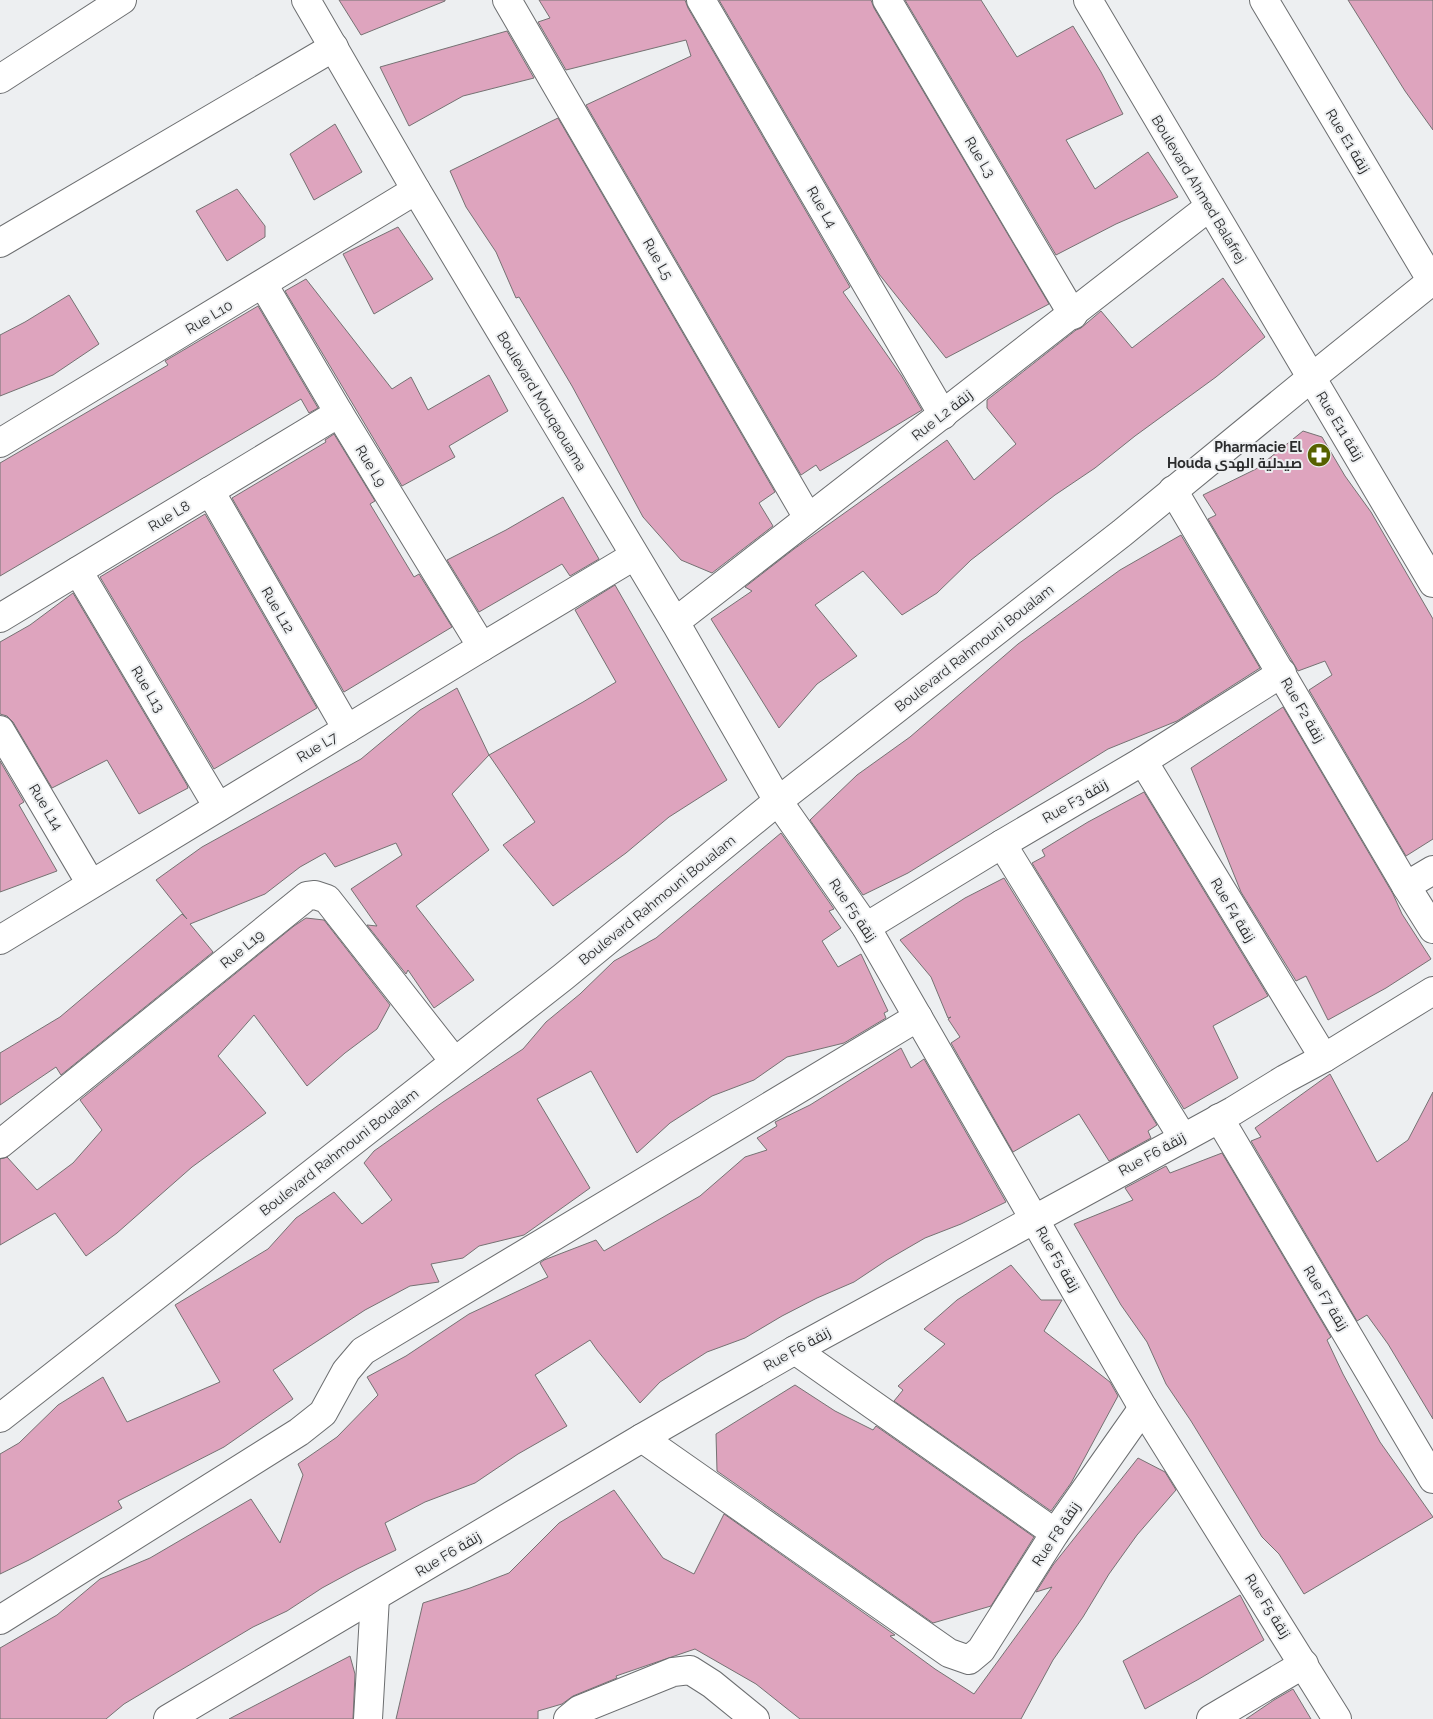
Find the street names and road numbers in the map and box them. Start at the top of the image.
street label: Rue E1 زنقة [1323,106,1373,176]
street label: Boulevard Ahmed Balafrej [1149,112,1249,266]
street label: Rue L3 [962,134,998,180]
street label: Rue L4 [804,184,840,231]
street label: Rue L5 [640,236,676,283]
street label: Rue L10 [183,297,235,337]
street label: Boulevard Mouqaouama [494,328,590,474]
street label: Rue L2 زنقة [908,386,976,444]
street label: Rue E11 زنقة [1313,389,1367,463]
street label: Rue L9 [352,442,390,490]
street label: Rue L8 [145,497,193,535]
street label: Boulevard Rahmouni Boualam [892,581,1056,715]
street label: Rue L12 [258,584,298,636]
street label: Rue L13 [128,663,168,715]
street label: Rue F2 زنقة [1278,675,1328,745]
street label: Rue L7 [294,728,341,765]
street label: Rue F3 زنقة [1040,776,1110,826]
street label: Rue L14 [26,781,66,833]
street label: Boulevard Rahmouni Boualam [576,832,738,968]
street label: Rue F5 زنقة [826,875,880,945]
street label: Rue F4 زنقة [1208,875,1258,945]
street label: Rue L19 [217,927,267,971]
street label: Boulevard Rahmouni Boualam [257,1085,421,1219]
street label: Rue F6 زنقة [1116,1129,1188,1179]
street label: Rue F5 زنقة [1033,1224,1083,1294]
street label: Rue F7 زنقة [1300,1263,1352,1333]
street label: Rue F6 زنقة [761,1324,833,1374]
street label: Rue F8 زنقة [1029,1499,1083,1569]
street label: Rue F6 زنقة [412,1528,484,1580]
street label: Rue F5 زنقة [1242,1571,1294,1641]

